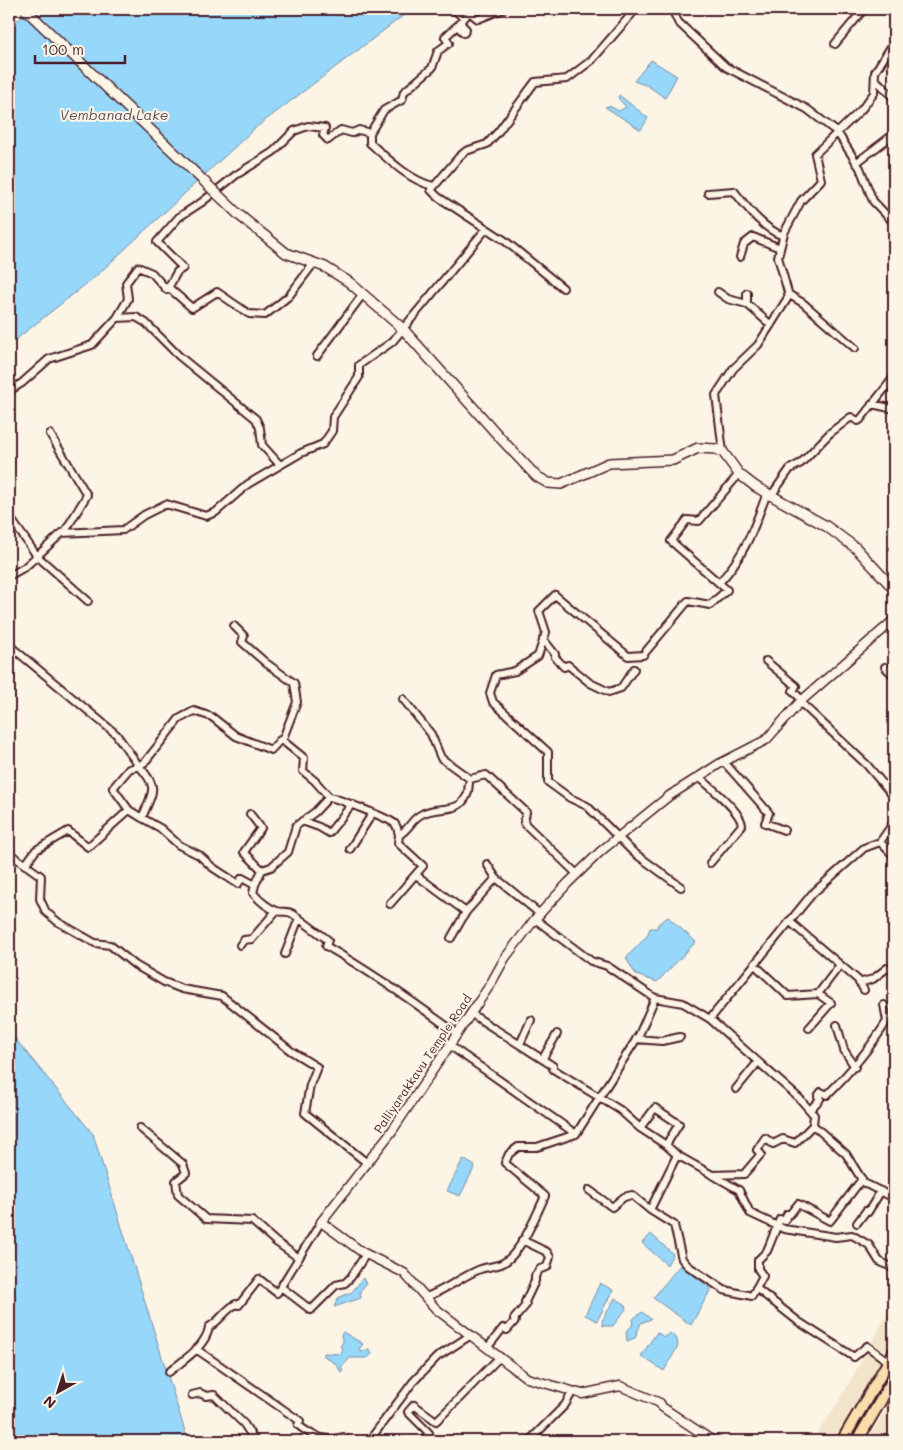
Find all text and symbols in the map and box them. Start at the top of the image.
scale bar [35,32,125,64]
text: 100 m [42,39,84,59]
water label: Vembanad Lake [60,105,168,124]
street label: Palliyarakkavu Temple Road [370,991,475,1136]
north arrow [32,1368,82,1418]
text: N [39,1392,60,1413]

